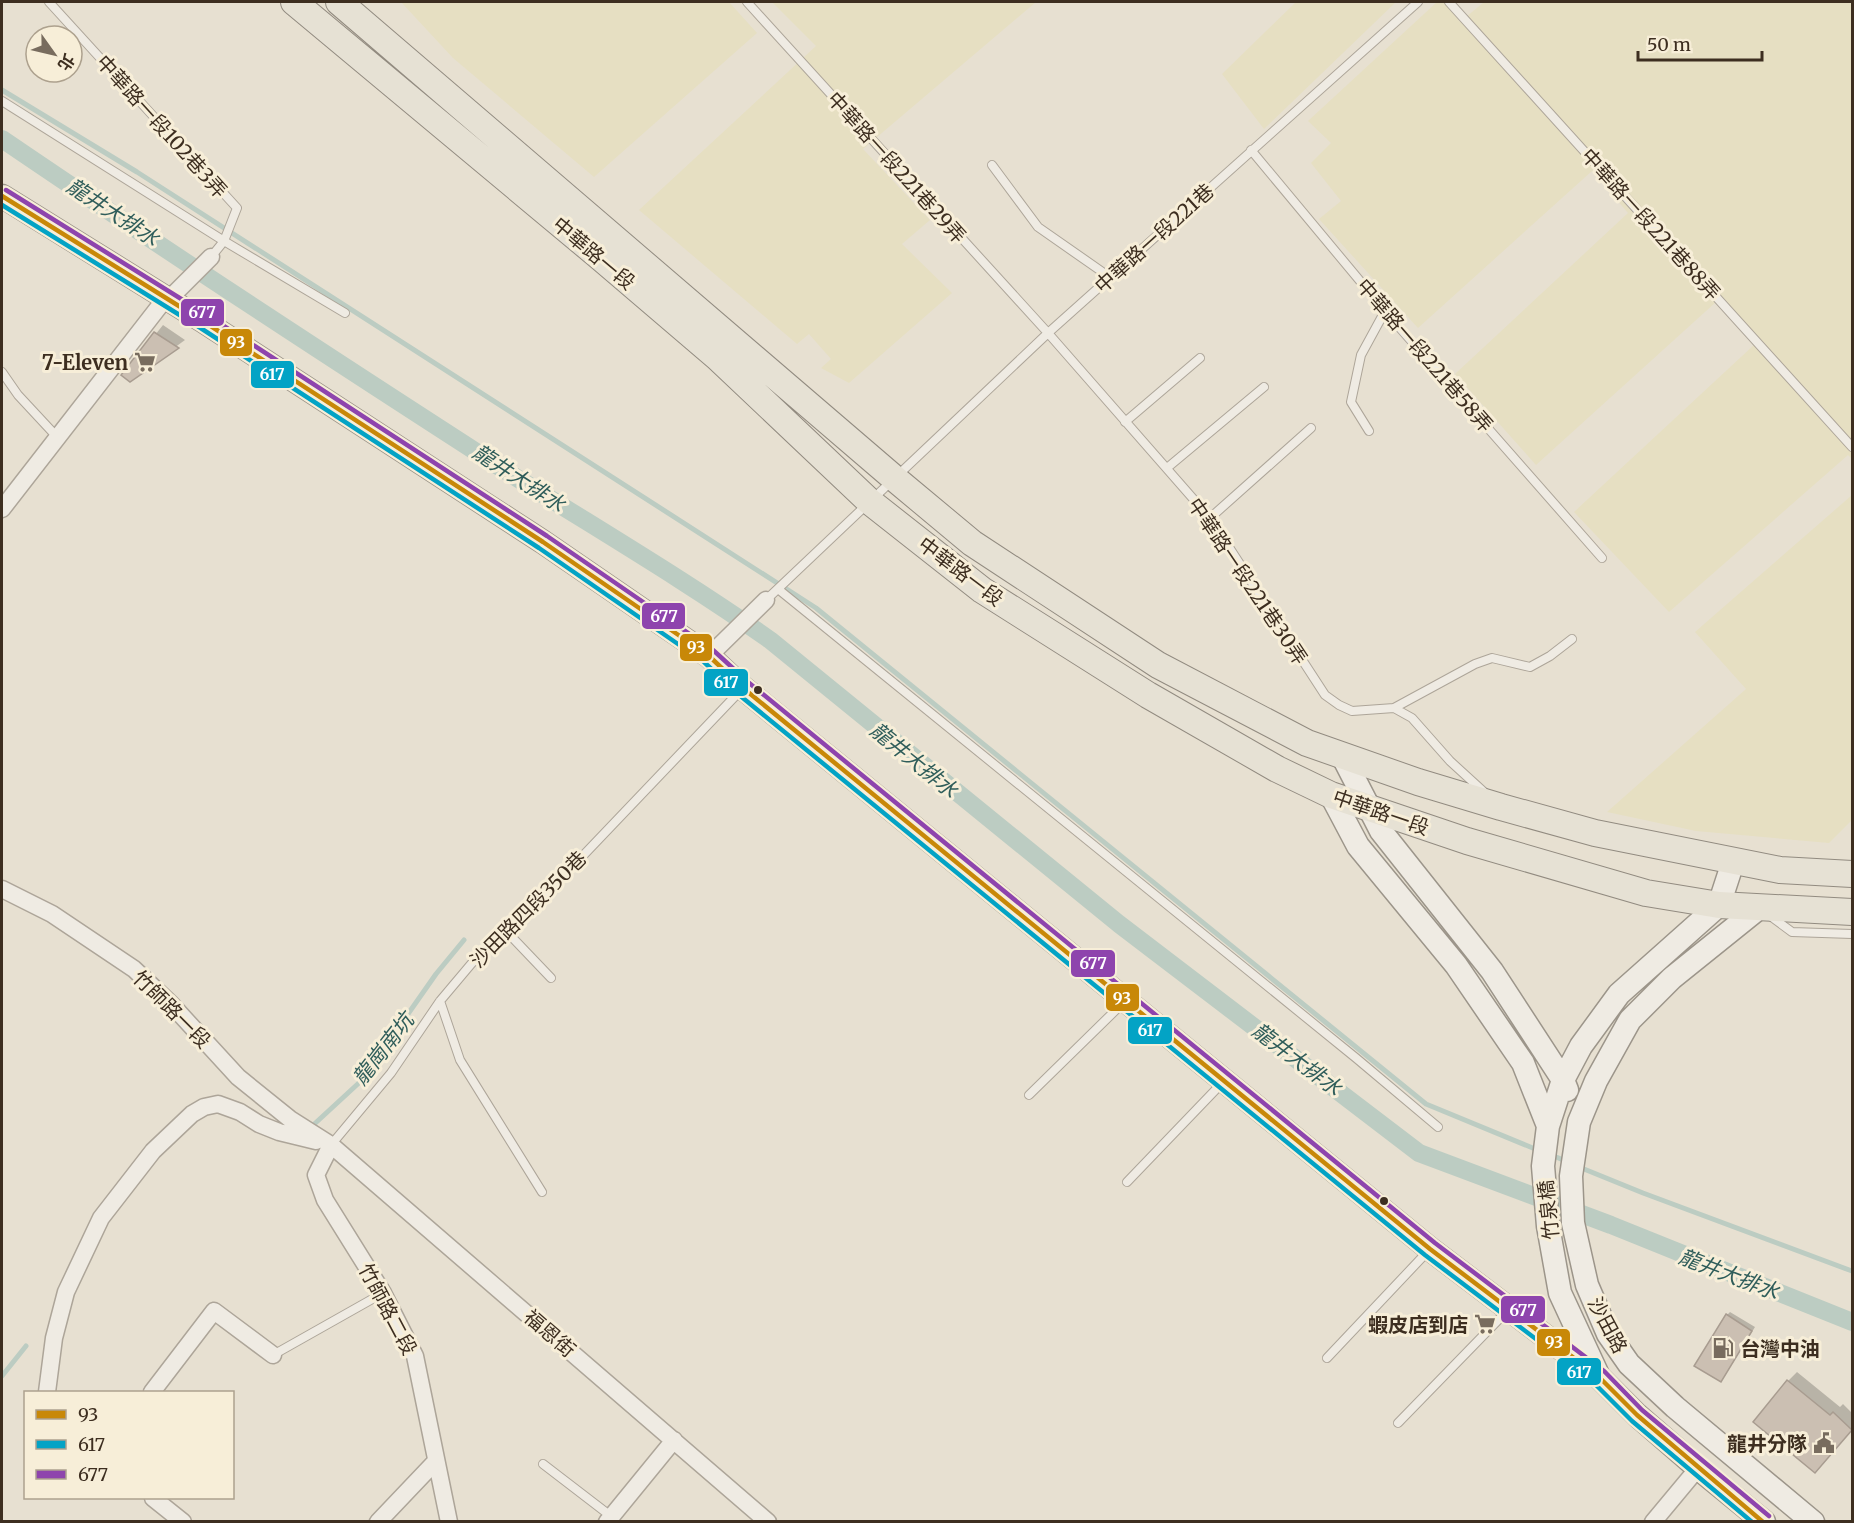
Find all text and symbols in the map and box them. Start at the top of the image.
north arrow [24,24,84,84]
scale bar [1638,24,1762,62]
text: 50 m [1647,33,1691,56]
street label: 中華路一段102巷3弄 [91,49,233,203]
text: 北 [54,50,79,75]
street label: 中華路一段221巷29弄 [822,86,972,248]
street label: 中華路一段221巷88弄 [1576,143,1726,305]
water label: 龍井大排水 [62,172,165,252]
street label: 中華路一段221巷 [1089,178,1219,298]
street label: 中華路一段 [548,211,640,295]
street label: 中華路一段221巷58弄 [1352,273,1498,437]
line badge: 677 [180,298,225,327]
text: 677 [188,302,216,322]
line badge: 93 [219,328,253,357]
text: 93 [227,332,245,352]
place label: 7-Eleven [42,350,128,375]
supermarket icon: 7-Eleven [133,350,157,374]
line badge: 617 [250,360,295,389]
text: 617 [260,364,285,384]
water label: 龍井大排水 [468,438,571,518]
street label: 中華路一段221巷30弄 [1183,493,1313,669]
street label: 中華路一段 [914,531,1008,611]
line badge: 677 [641,602,686,630]
text: 677 [650,606,678,626]
line badge: 93 [679,633,713,662]
text: 93 [687,637,705,657]
line badge: 617 [703,668,749,697]
text: 617 [714,672,739,692]
unlabelled marker [752,684,764,696]
water label: 龍井大排水 [865,716,964,804]
street label: 中華路一段 [1330,784,1432,840]
street label: 沙田路四段350巷 [465,846,591,972]
line badge: 677 [1070,949,1116,978]
text: 677 [1079,953,1107,973]
street label: 竹師路一段 [128,965,216,1053]
line badge: 93 [1105,983,1140,1012]
text: 93 [1113,988,1131,1008]
water label: 龍崗南坑 [347,1005,421,1090]
line badge: 617 [1127,1016,1173,1045]
water label: 龍井大排水 [1247,1017,1348,1102]
text: 617 [1138,1020,1163,1040]
street label: 竹泉橋 [1532,1179,1564,1241]
unlabelled marker [1378,1195,1390,1207]
water label: 龍井大排水 [1675,1243,1784,1306]
street label: 竹師路二段 [353,1259,423,1359]
street label: 沙田路 [1583,1293,1633,1357]
line badge: 677 [1500,1295,1546,1324]
text: 677 [1509,1300,1537,1320]
street label: 福恩街 [519,1304,581,1362]
place label: 蝦皮店到店 [1368,1312,1468,1337]
supermarket icon: 蝦皮店到店 [1473,1312,1497,1336]
line badge: 93 [1536,1328,1571,1357]
text: 93 [1545,1332,1563,1352]
fuel station icon: 台灣中油 [1711,1336,1735,1360]
place label: 台灣中油 [1740,1336,1820,1361]
line badge: 617 [1556,1357,1602,1386]
text: 617 [1567,1362,1592,1382]
legend [24,1391,234,1499]
text: 93 [78,1403,98,1426]
place label: 龍井分隊 [1727,1431,1807,1456]
public building icon: 龍井分隊 [1812,1431,1836,1455]
text: 617 [78,1433,105,1456]
text: 677 [78,1463,108,1486]

